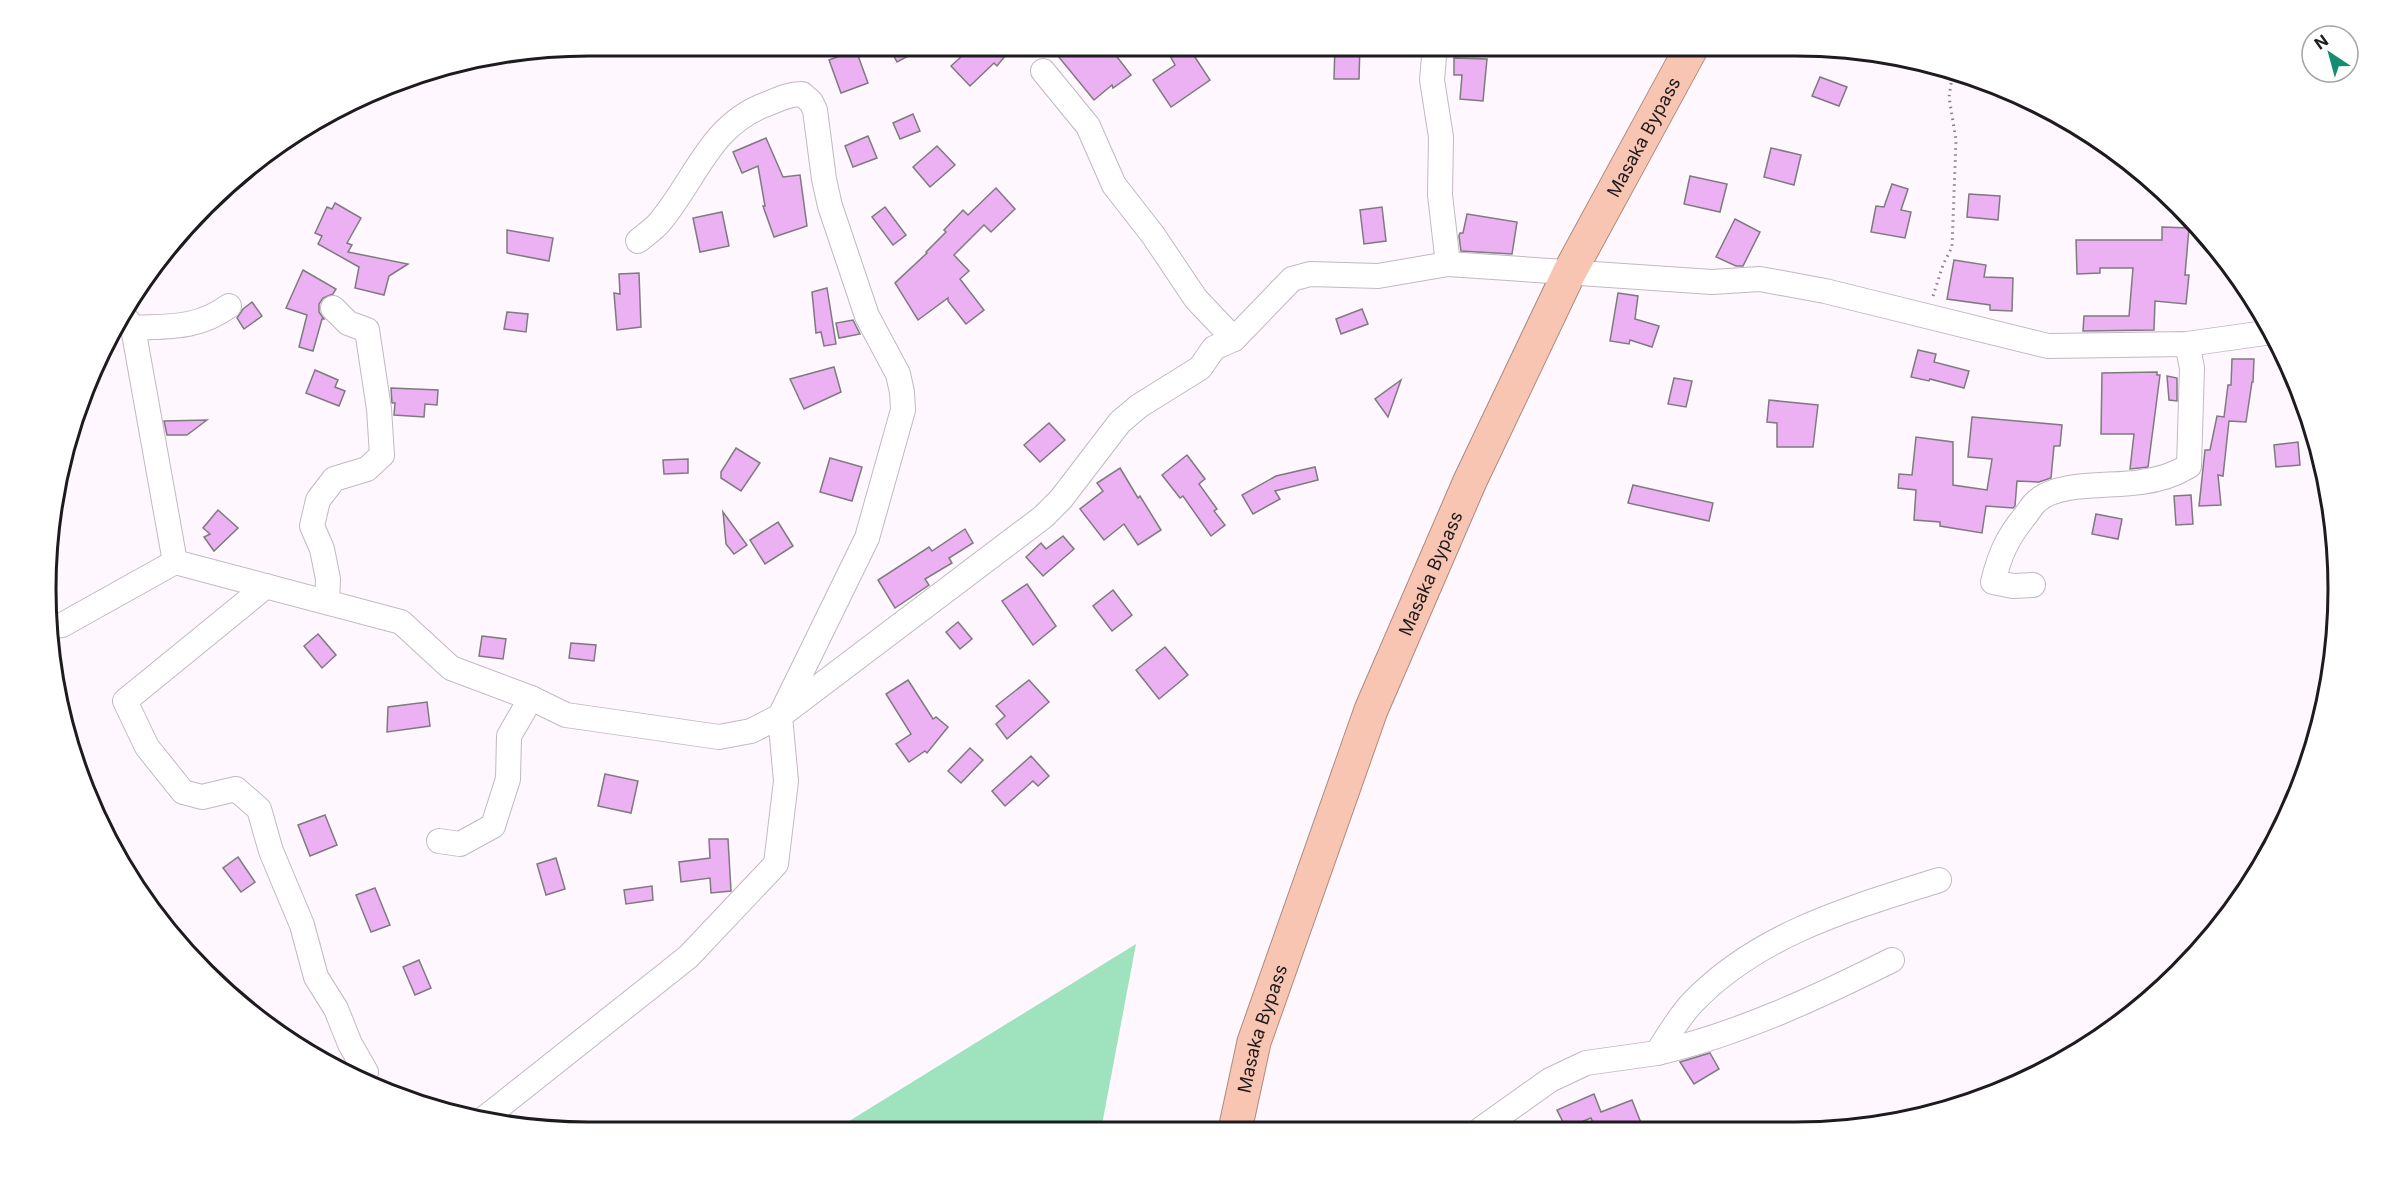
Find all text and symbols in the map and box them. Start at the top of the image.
north arrow [2300,24,2360,84]
text: N [2310,30,2332,54]
street label: Masaka Bypass [1602,73,1684,200]
street label: Masaka Bypass [1394,508,1466,639]
street label: Masaka Bypass [1233,962,1291,1095]

